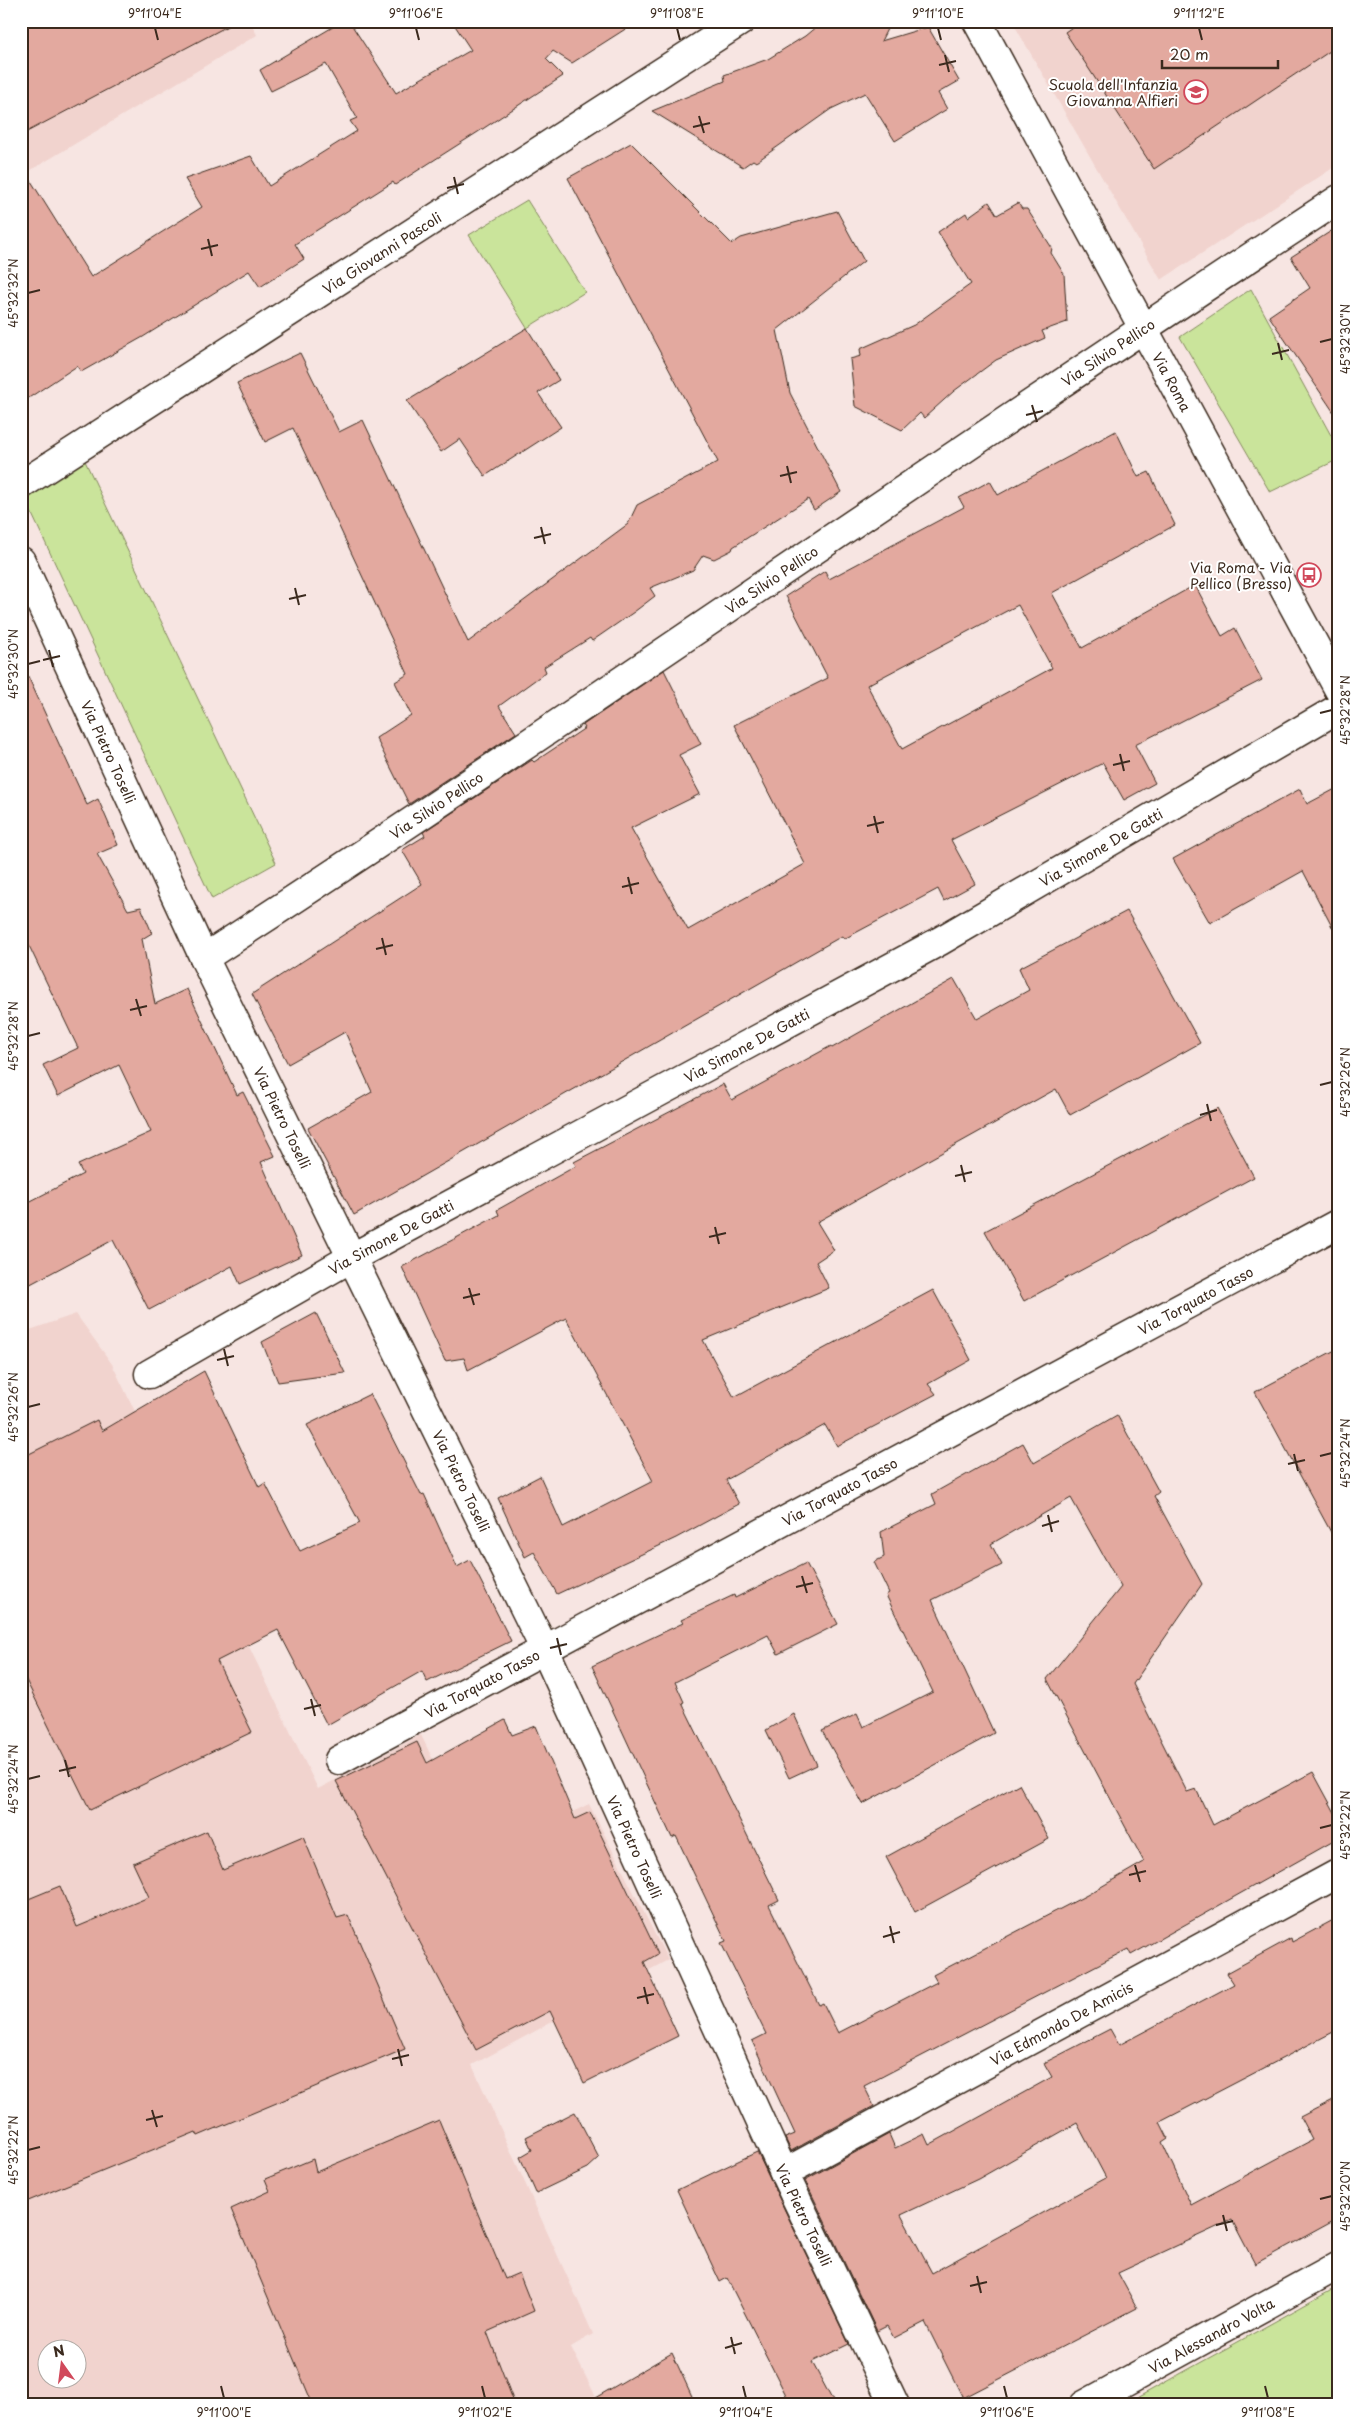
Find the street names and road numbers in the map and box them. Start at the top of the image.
street label: Via Giovanni Pascoli [318,206,445,299]
street label: Via Silvio Pellico [1057,313,1159,391]
street label: Via Roma [1147,348,1197,416]
street label: Via Silvio Pellico [720,540,822,618]
street label: Via Pietro Toselli [76,697,142,807]
street label: Via Silvio Pellico [385,766,487,844]
street label: Via Simone De Gatti [1035,803,1167,891]
street label: Via Simone De Gatti [680,1003,813,1088]
street label: Via Pietro Toselli [249,1063,317,1172]
street label: Via Simone De Gatti [324,1194,457,1280]
street label: Via Torquato Tasso [1134,1260,1257,1340]
street label: Via Pietro Toselli [428,1426,496,1535]
street label: Via Torquato Tasso [778,1452,901,1531]
street label: Via Torquato Tasso [420,1644,543,1723]
street label: Via Pietro Toselli [602,1792,668,1902]
street label: Via Edmondo De Amicis [986,1976,1136,2070]
street label: Via Pietro Toselli [771,2160,838,2270]
street label: Via Alessandro Volta [1144,2292,1278,2378]

